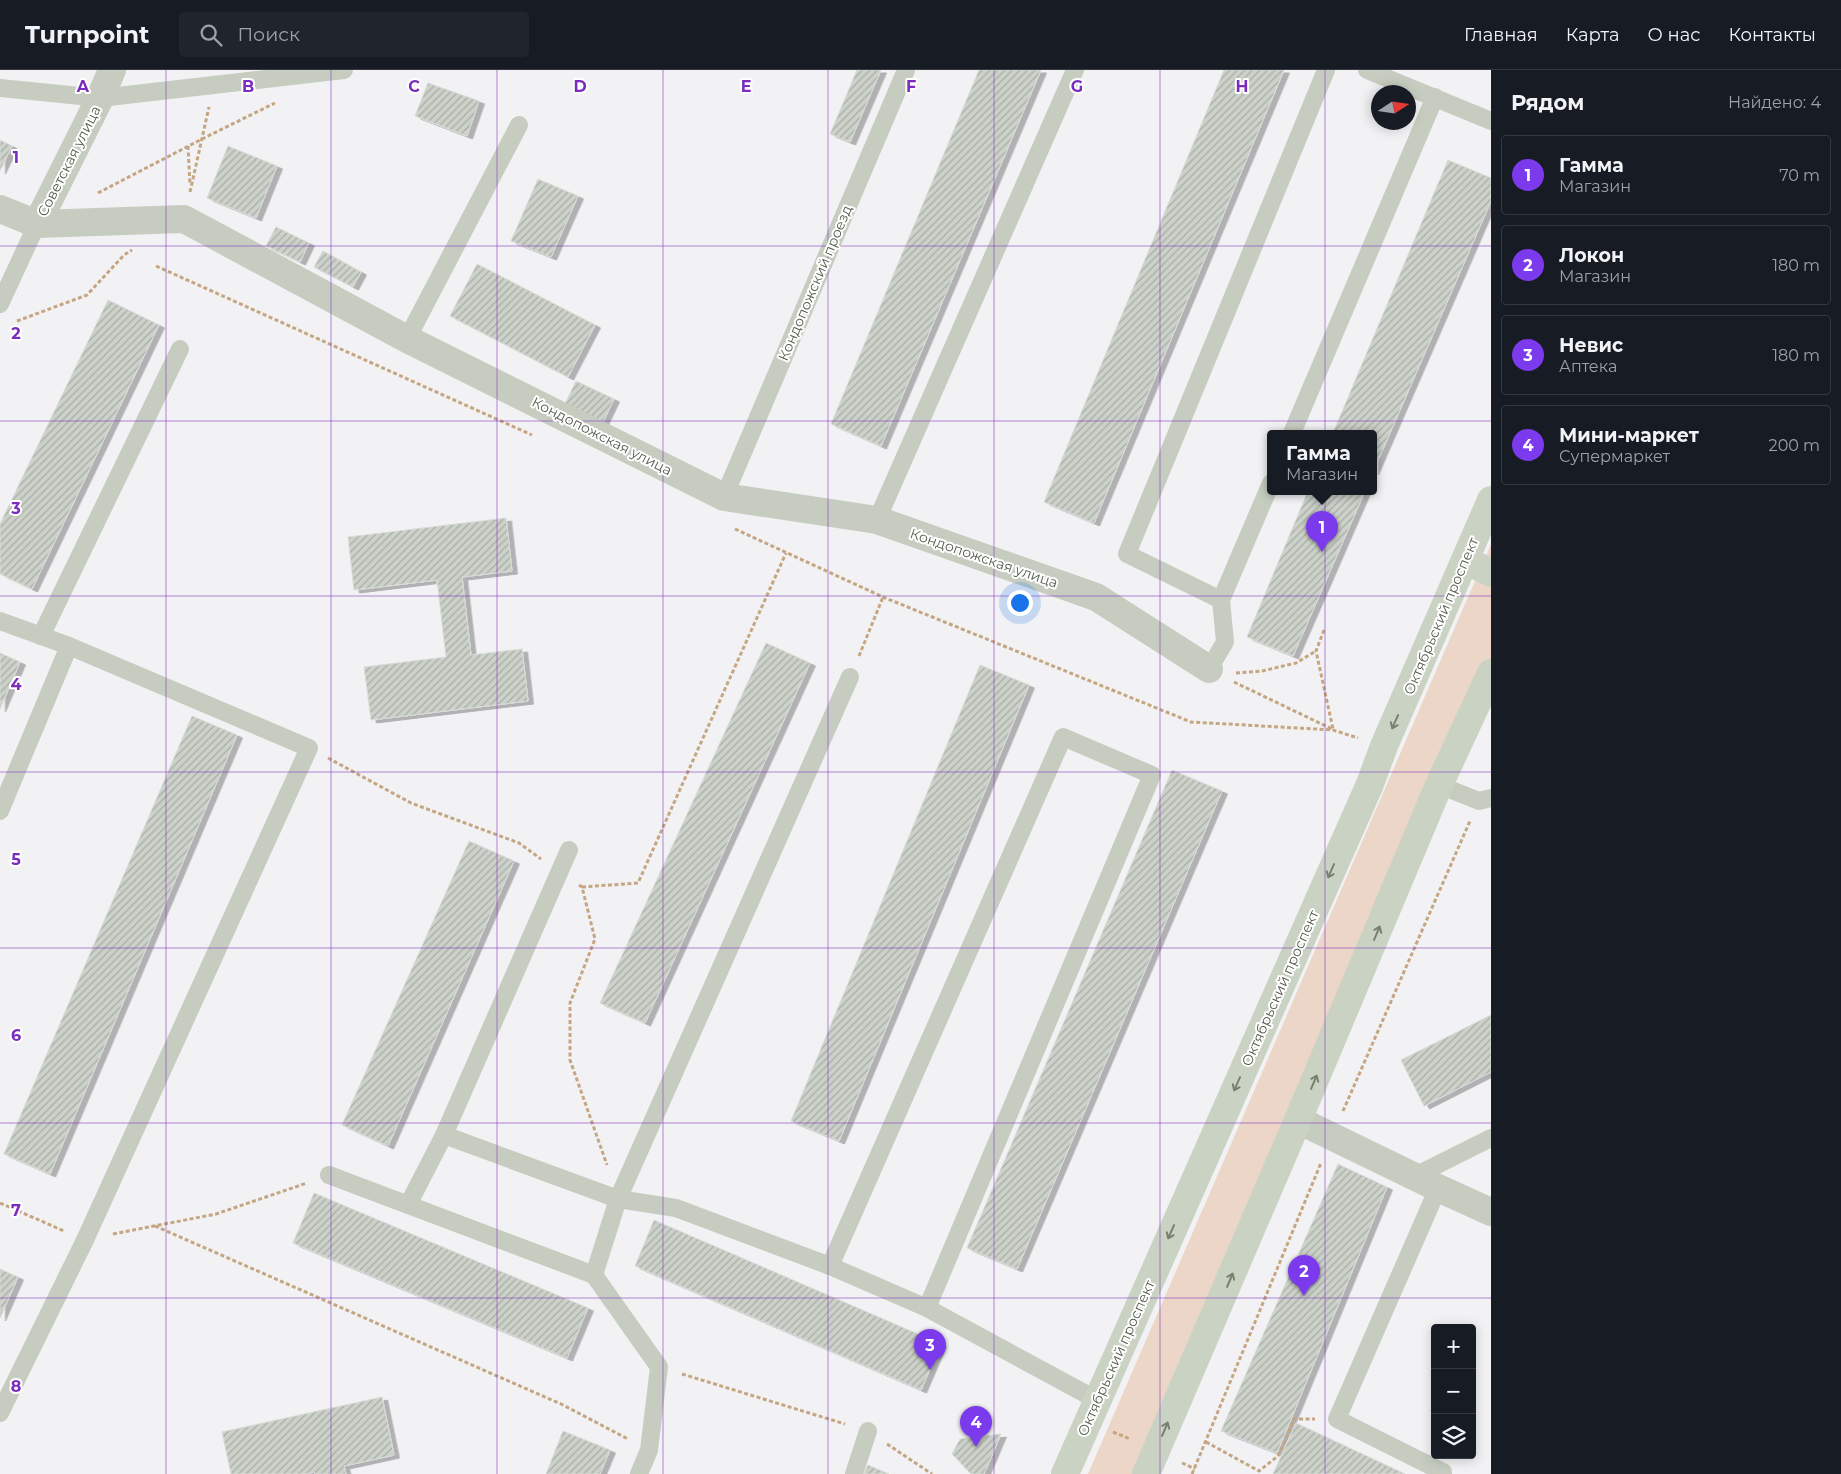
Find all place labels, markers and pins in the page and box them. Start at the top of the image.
pin: 1 [1306,511,1338,552]
pin: 2 [1288,1255,1320,1296]
pin: 3 [914,1329,946,1370]
pin: 4 [960,1406,992,1447]

